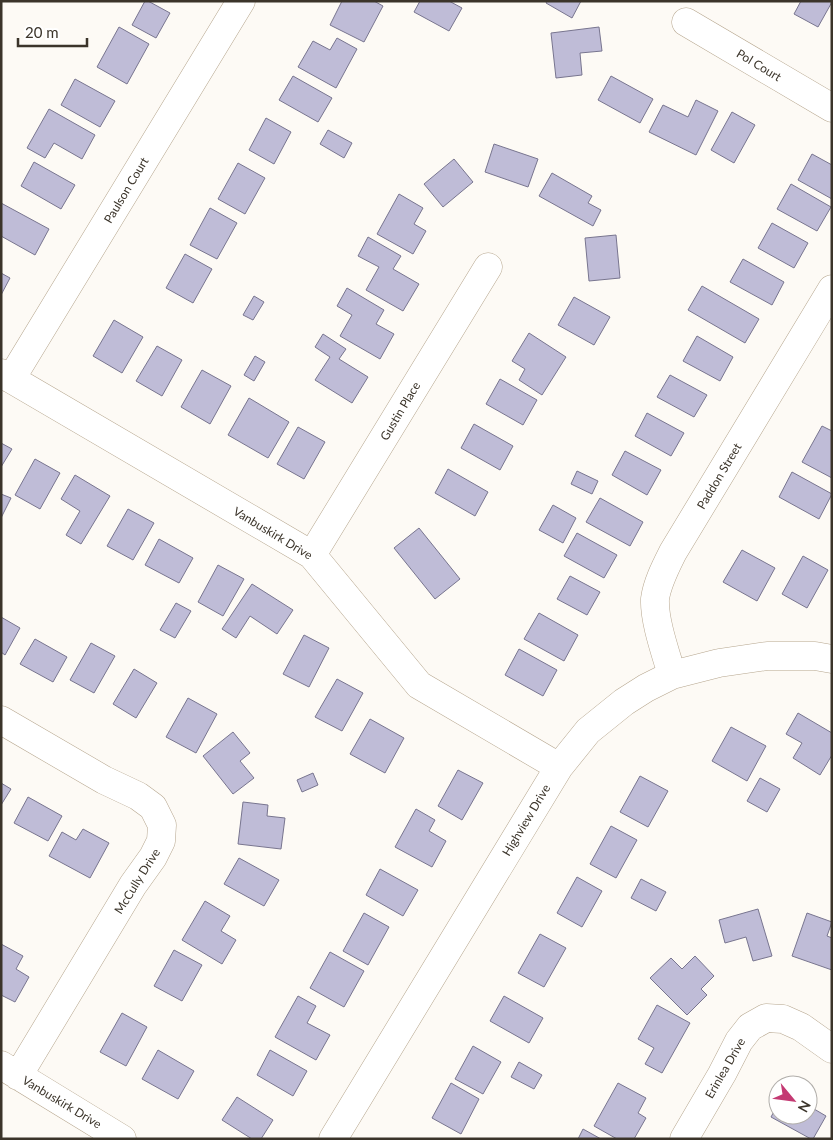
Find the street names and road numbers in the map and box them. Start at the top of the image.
street label: Pol Court [734,46,785,85]
street label: Paulson Court [100,154,152,226]
street label: Gustin Place [377,379,423,443]
street label: Paddon Street [693,440,745,512]
street label: Vanbuskirk Drive [231,503,315,563]
street label: Highview Drive [499,781,553,859]
street label: McCully Drive [111,845,163,917]
street label: Erinlea Drive [702,1035,748,1101]
street label: Vanbuskirk Drive [20,1072,104,1132]

